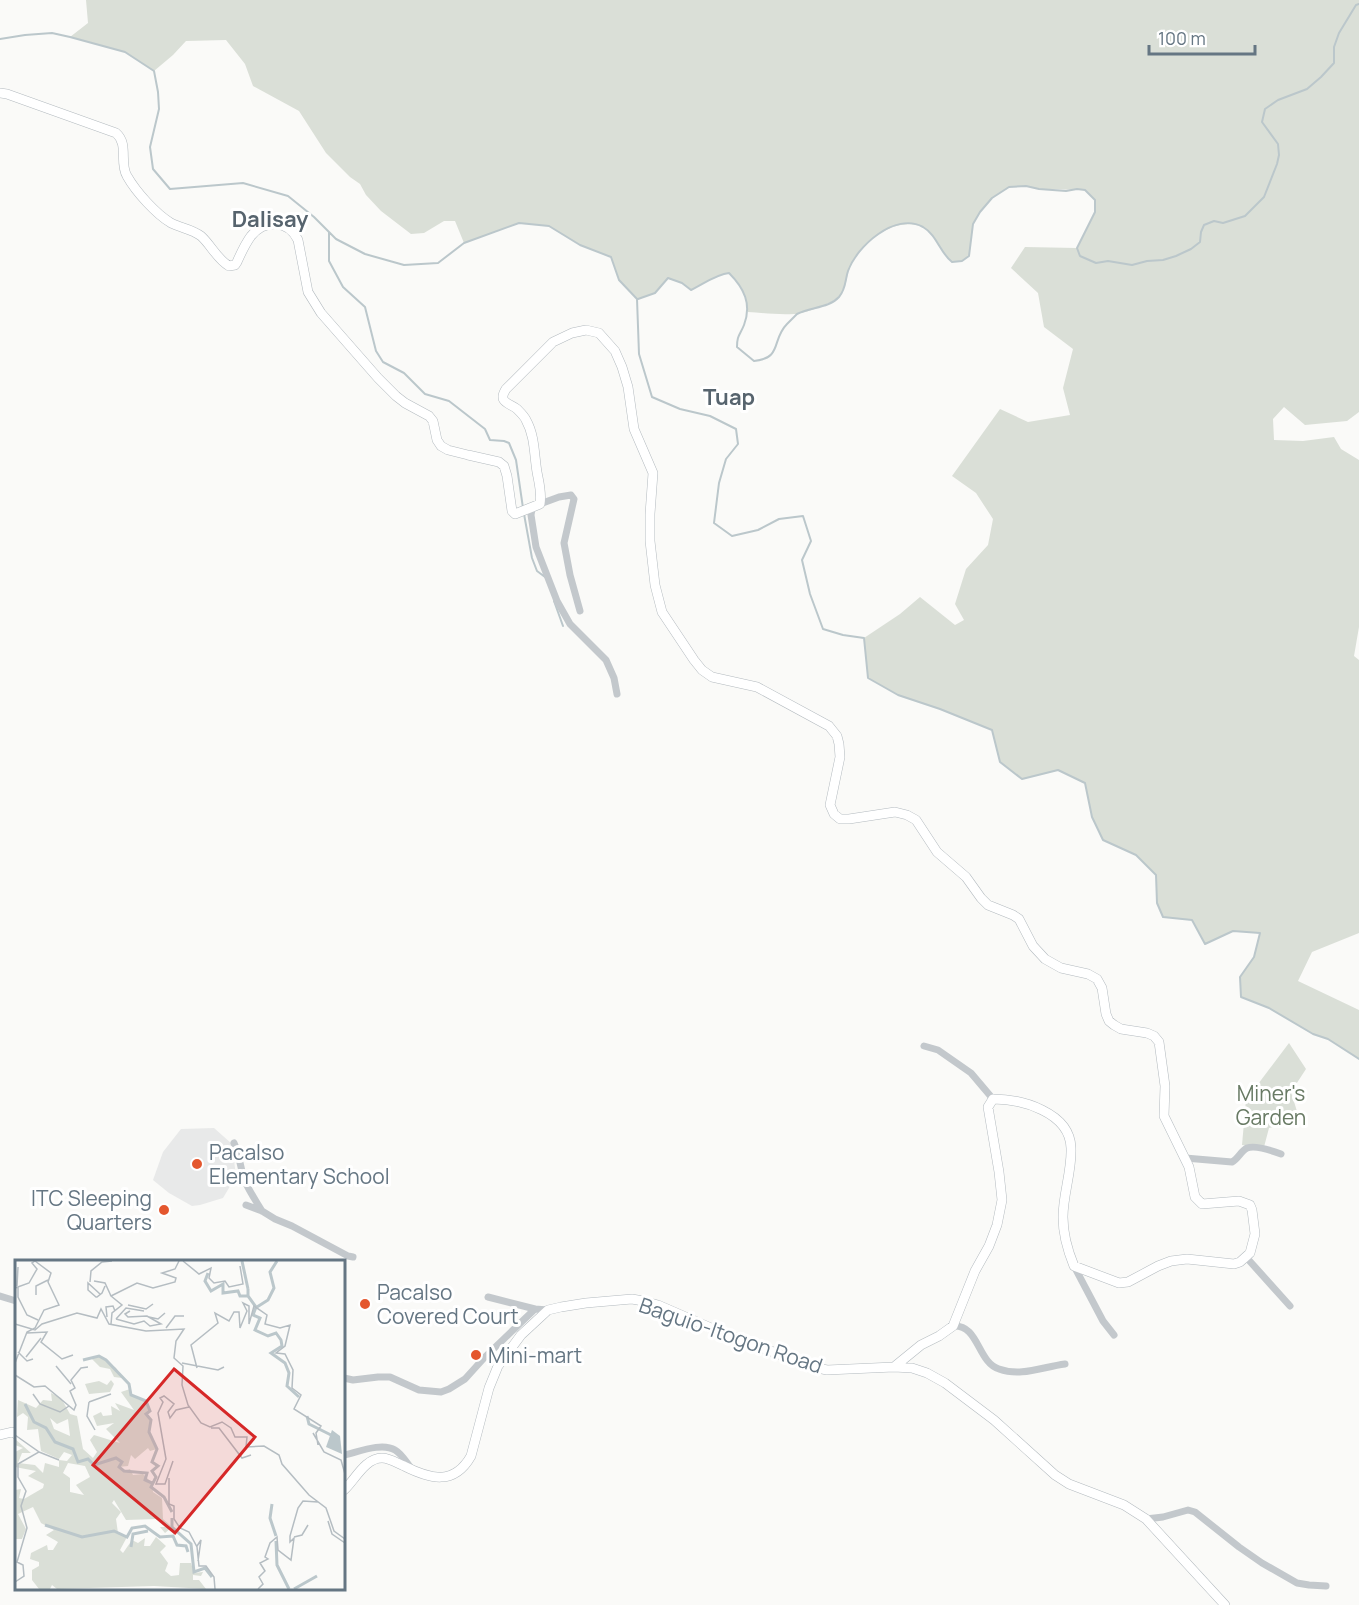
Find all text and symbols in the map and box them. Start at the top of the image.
scale bar [1149,18,1256,56]
text: 100 m [1158,26,1206,50]
district label: Dalisay [232,204,309,234]
district label: Tuap [703,382,755,412]
park label: Miner's Garden [1236,1079,1306,1131]
place label: Pacalso Elementary School [209,1138,390,1190]
marker: Pacalso Elementary School [190,1157,204,1171]
place label: ITC Sleeping Quarters [31,1184,152,1236]
marker: ITC Sleeping Quarters [157,1203,171,1217]
inset map [15,1260,345,1590]
place label: Pacalso Covered Court [377,1278,519,1330]
street label: Baguio-Itogon Road [636,1290,826,1380]
marker: Pacalso Covered Court [358,1297,372,1311]
place label: Mini-mart [488,1341,582,1369]
marker: Mini-mart [469,1348,483,1362]

